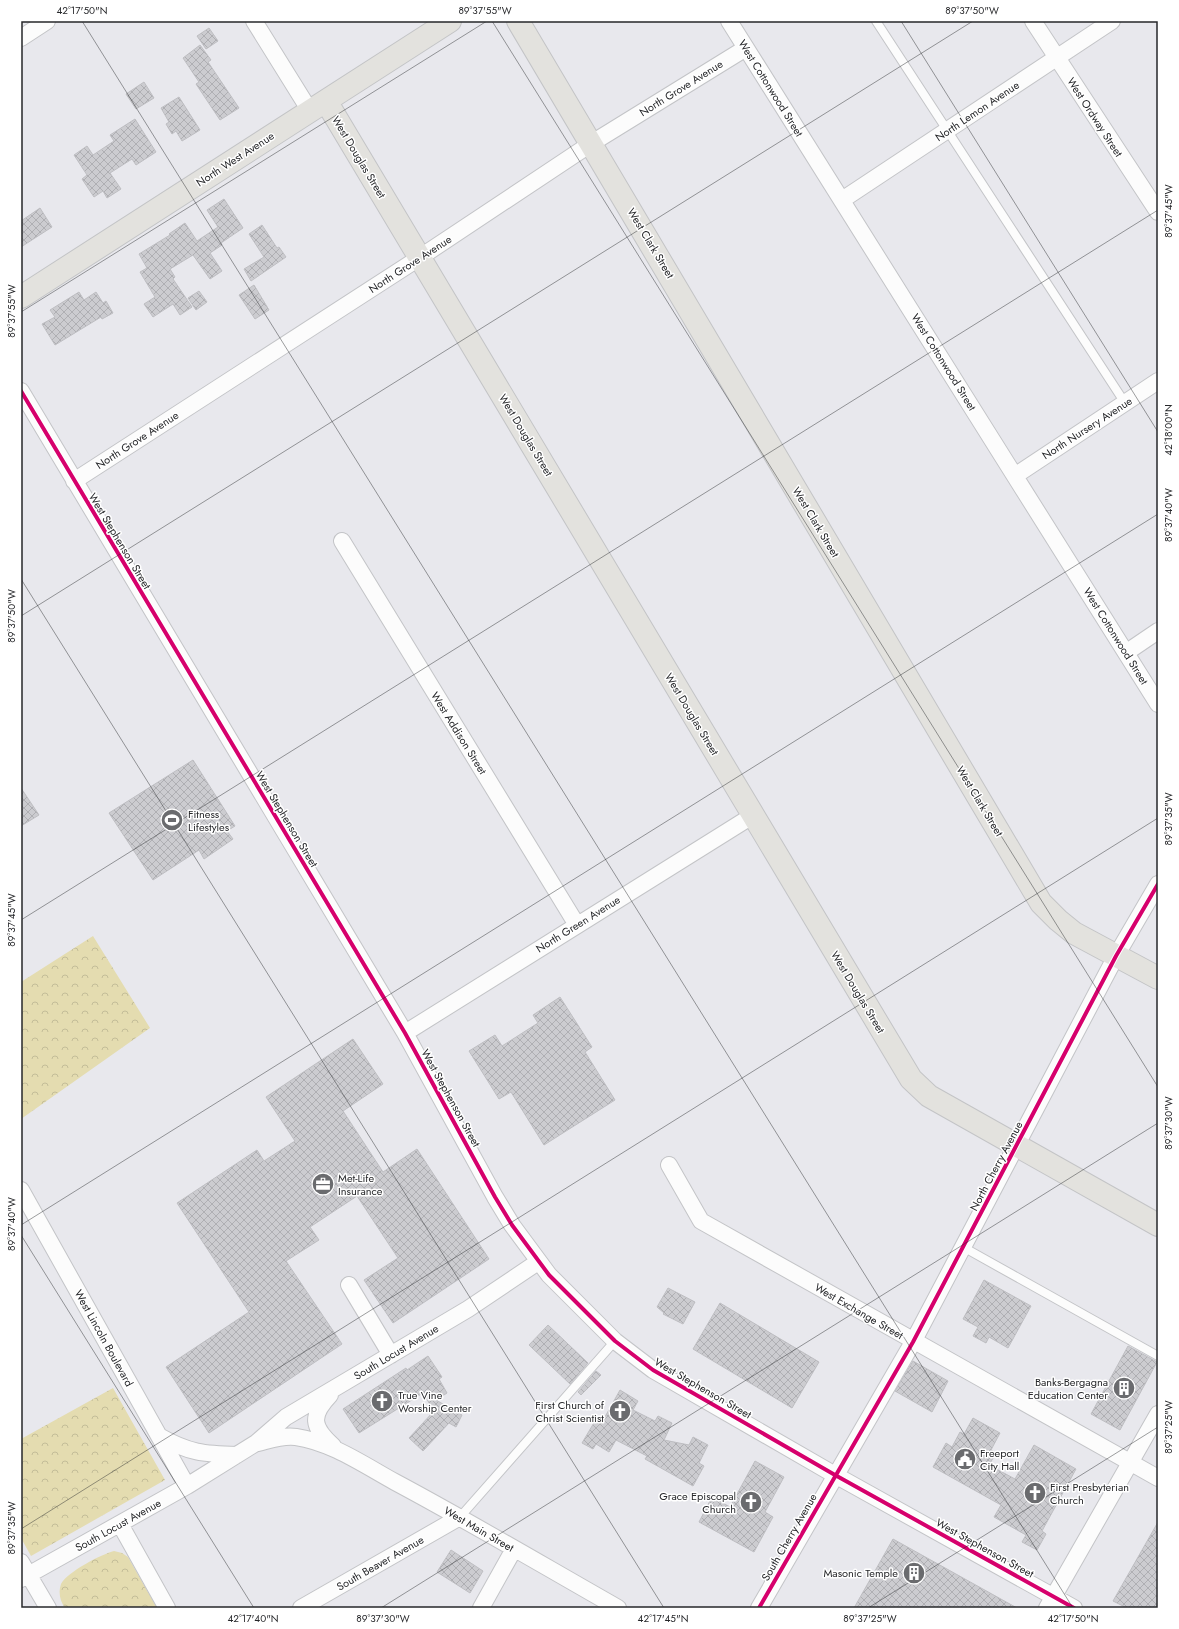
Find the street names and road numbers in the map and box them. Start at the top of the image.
street label: West Cottonwood Street [735,36,808,140]
street label: North Grove Avenue [636,56,726,120]
street label: West Ordway Street [1063,74,1127,160]
street label: North Lemon Avenue [932,77,1023,145]
street label: West Douglas Street [328,113,390,201]
street label: North West Avenue [193,128,278,190]
street label: West Clark Street [624,205,679,282]
street label: North Grove Avenue [365,231,455,297]
street label: West Cottonwood Street [908,310,981,414]
street label: West Douglas Street [495,391,557,479]
street label: North Nursery Avenue [1039,393,1136,463]
street label: North Grove Avenue [92,407,182,473]
street label: West Clark Street [789,484,844,561]
street label: West Stephenson Street [85,490,155,592]
street label: West Cottonwood Street [1080,584,1153,688]
street label: West Douglas Street [661,670,723,758]
street label: West Addison Street [427,689,491,778]
street label: West Clark Street [953,763,1008,840]
street label: West Stephenson Street [252,768,322,870]
street label: North Green Avenue [533,891,624,956]
street label: West Douglas Street [827,948,889,1036]
street label: West Stephenson Street [417,1046,485,1150]
street label: North Cherry Avenue [966,1118,1027,1214]
street label: West Exchange Street [812,1279,907,1343]
street label: West Lincoln Boulevard [71,1287,137,1389]
street label: South Locust Avenue [351,1320,442,1384]
street label: West Stephenson Street [652,1354,755,1423]
street label: South Cherry Avenue [757,1490,821,1584]
street label: South Locust Avenue [72,1495,164,1555]
street label: West Main Street [441,1502,517,1556]
street label: West Stephenson Street [933,1514,1037,1582]
street label: South Beaver Avenue [333,1531,427,1594]

